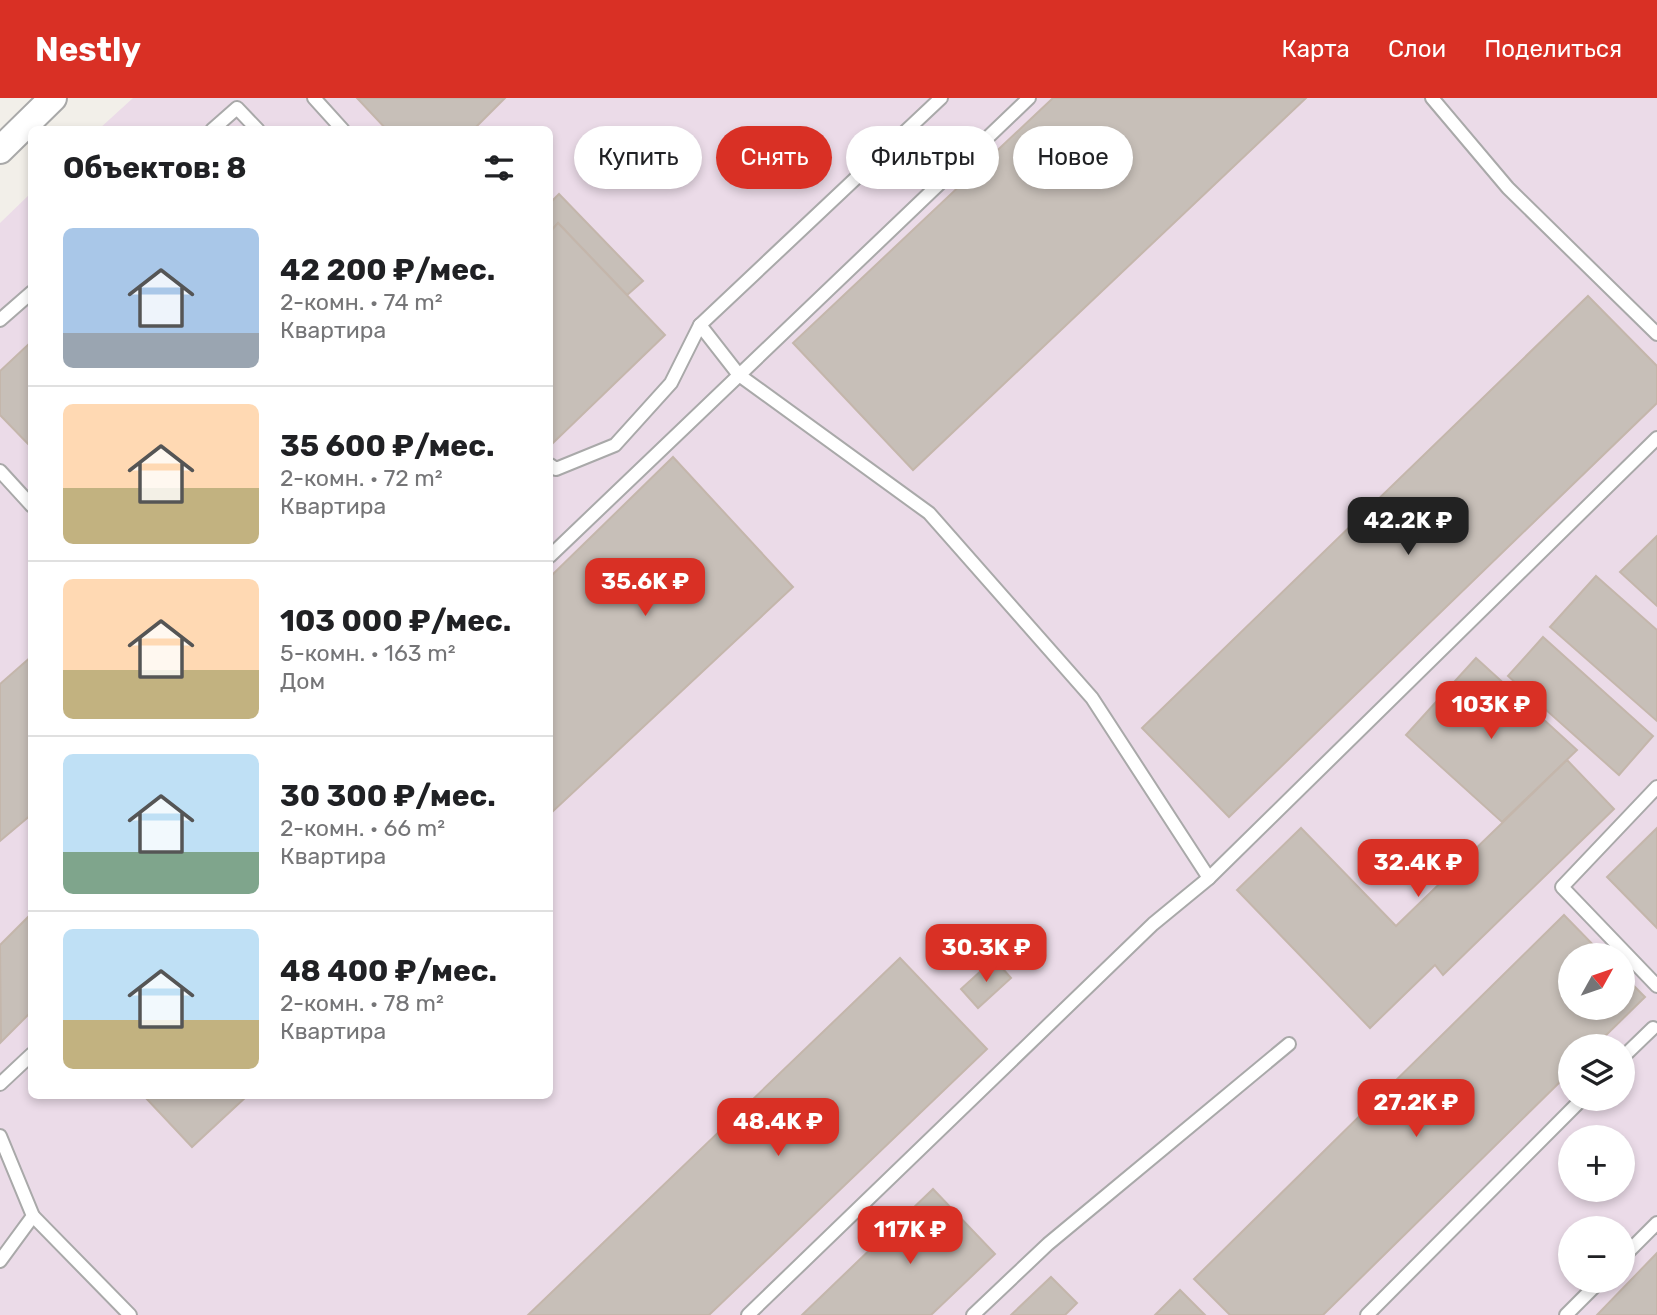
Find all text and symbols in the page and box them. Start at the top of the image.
text: Nestly [35,30,141,69]
text: Карта [1281,35,1350,63]
text: Слои [1388,35,1446,63]
text: Поделиться [1484,35,1622,63]
chip: Купить [574,126,702,189]
chip: Снять [716,126,832,189]
chip: Фильтры [846,126,999,189]
chip: Новое [1013,126,1133,189]
icon: filters [480,149,518,187]
text: Объектов: 8 [63,150,247,186]
text: 42 200 ₽/мес. [280,252,495,288]
icon: home [119,256,203,340]
text: 2-комн. · 74 m² [280,288,443,316]
text: Квартира [280,316,386,344]
text: 35 600 ₽/мес. [280,428,494,464]
icon: home [119,432,203,516]
text: 2-комн. · 72 m² [280,464,443,492]
text: Квартира [280,492,386,520]
pin: 42.2K ₽ [1343,498,1473,557]
text: 42.2K ₽ [1364,506,1452,534]
pin: 35.6K ₽ [580,559,710,618]
text: 35.6K ₽ [601,567,689,595]
text: 103 000 ₽/мес. [280,603,511,639]
icon: home [119,607,203,691]
text: 5-комн. · 163 m² [280,639,456,667]
text: Дом [280,667,325,695]
pin: 103K ₽ [1434,682,1548,741]
text: 103K ₽ [1452,690,1530,718]
text: 30 300 ₽/мес. [280,778,496,814]
icon: home [119,782,203,866]
text: 2-комн. · 66 m² [280,814,445,842]
pin: 32.4K ₽ [1353,840,1483,899]
text: Квартира [280,842,386,870]
text: 32.4K ₽ [1374,848,1462,876]
pin: 30.3K ₽ [921,924,1051,984]
text: 30.3K ₽ [942,933,1030,961]
north arrow [1558,943,1634,1020]
map controls [1558,943,1635,1293]
text: 48 400 ₽/мес. [280,953,497,989]
icon: home [119,957,203,1041]
text: 2-комн. · 78 m² [280,989,444,1017]
text: Квартира [280,1017,386,1045]
button: layers [1558,1034,1635,1111]
pin: 27.2K ₽ [1351,1080,1481,1139]
text: 27.2K ₽ [1374,1088,1458,1116]
pin: 48.4K ₽ [713,1098,843,1158]
text: 48.4K ₽ [733,1107,823,1135]
button: + [1558,1125,1635,1202]
pin: 117K ₽ [853,1206,967,1266]
text: 117K ₽ [874,1215,946,1243]
button: − [1558,1216,1635,1293]

